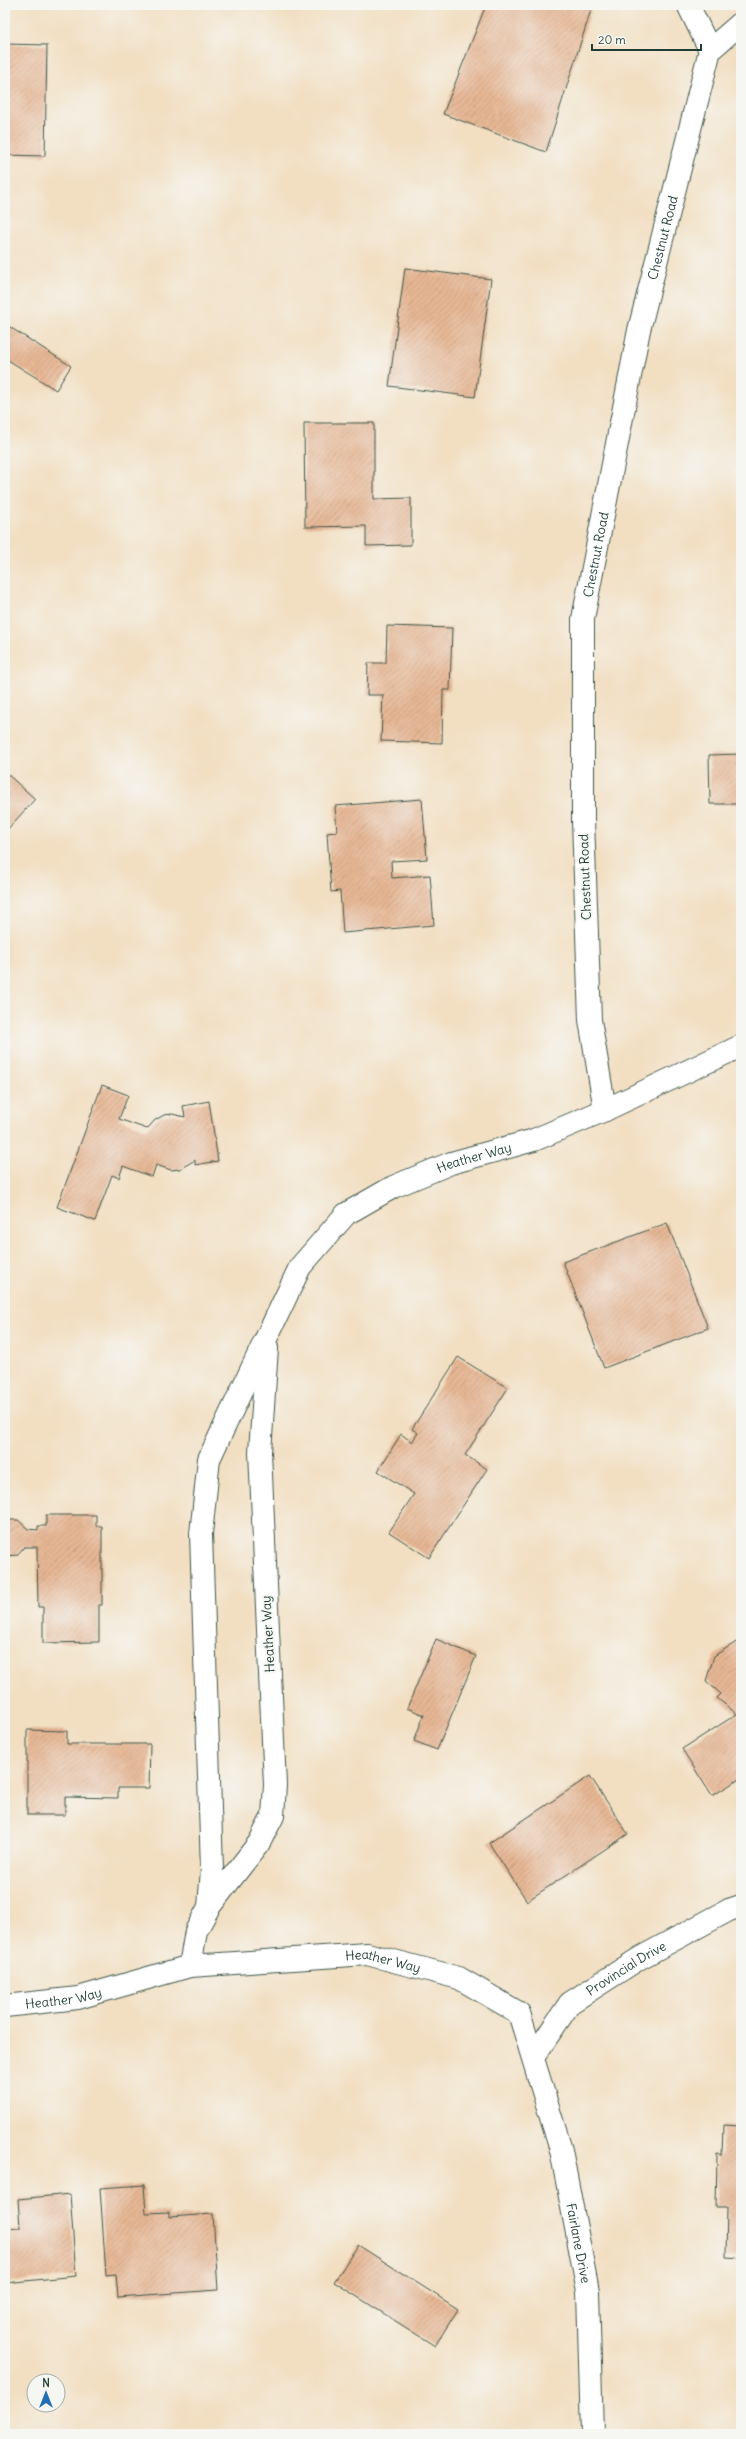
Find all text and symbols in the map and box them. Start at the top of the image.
scale bar [592,26,701,52]
text: 20 m [598,32,626,47]
street label: Chestnut Road [644,193,681,282]
street label: Chestnut Road [579,510,612,599]
street label: Chestnut Road [575,833,595,920]
street label: Heather Way [434,1138,513,1177]
street label: Heather Way [257,1595,279,1673]
street label: Provincial Drive [583,1937,669,1999]
street label: Heather Way [345,1945,423,1976]
street label: Heather Way [24,1983,104,2012]
street label: Fairlane Drive [563,2202,595,2285]
north arrow [26,2373,66,2413]
text: N [42,2376,50,2390]

